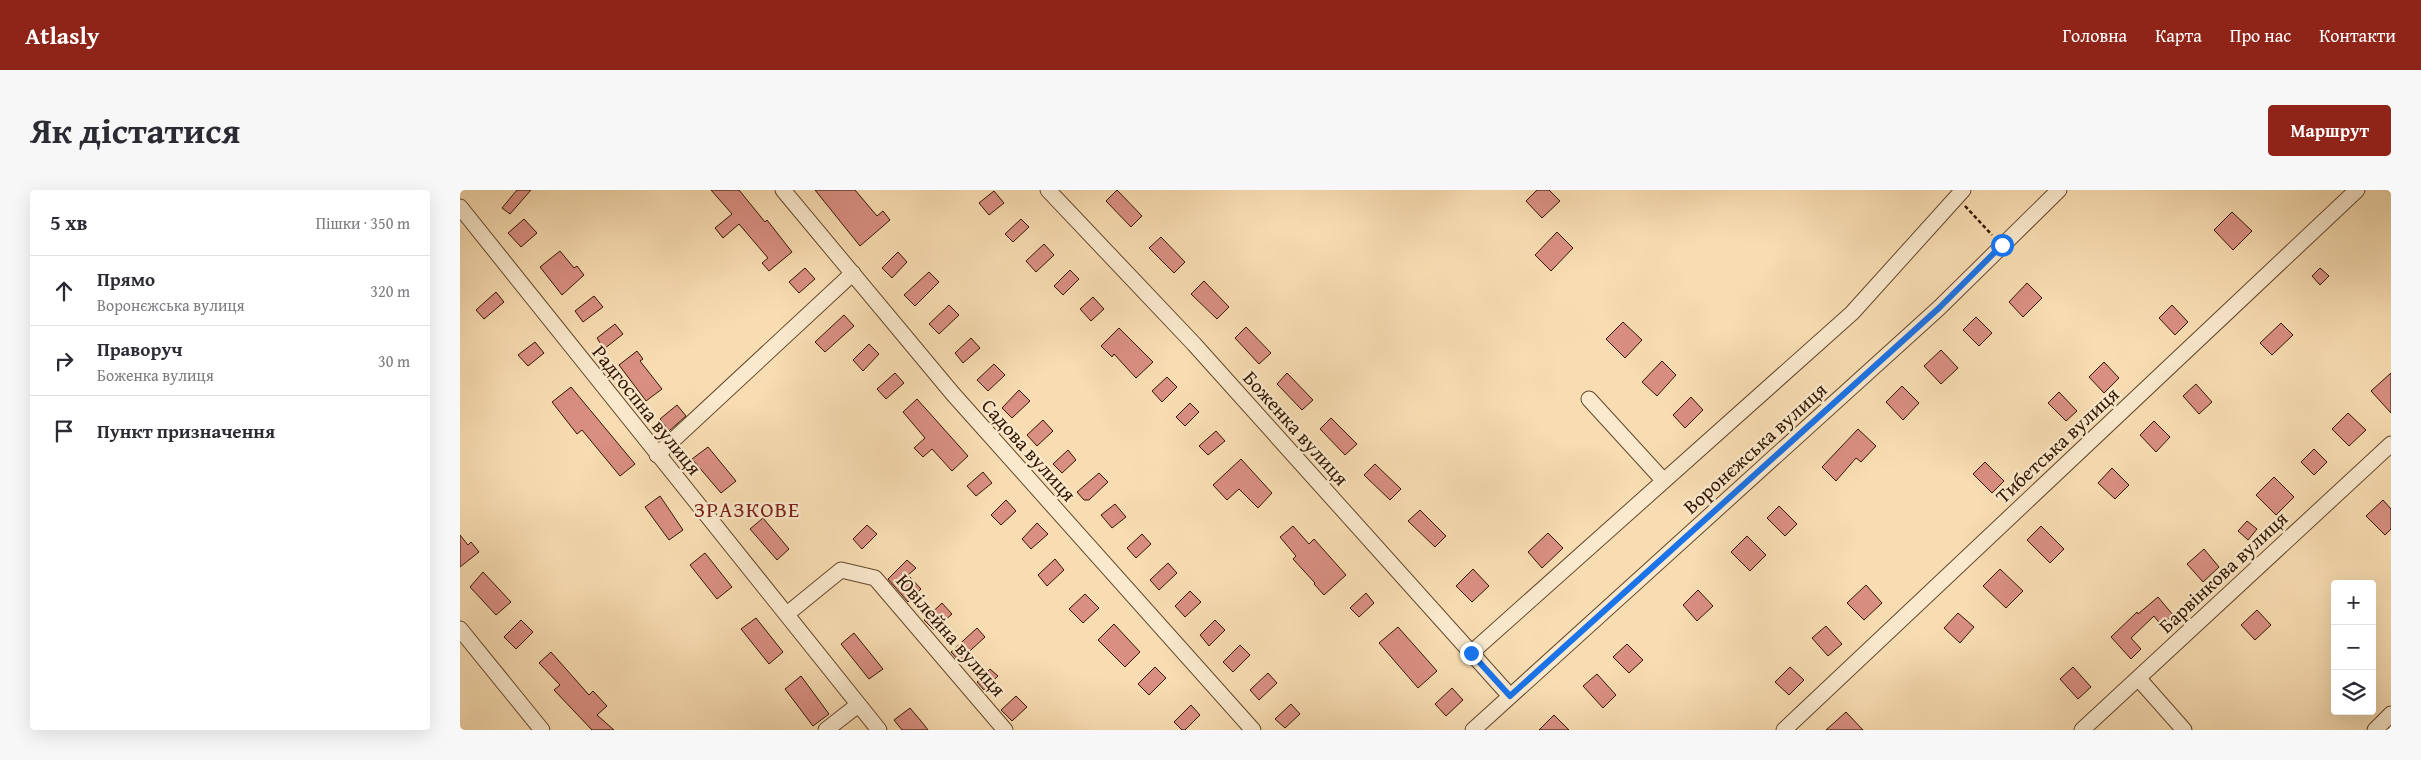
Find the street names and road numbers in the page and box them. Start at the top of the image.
street label: Радгоспна вулиця [586,338,709,481]
street label: Боженка вулиця [1237,364,1356,492]
street label: Воронєжська вулиця [1676,375,1833,520]
street label: Тибетська вулиця [1988,380,2125,510]
street label: Садова вулиця [975,392,1083,507]
street label: Барвінкова вулиця [2152,504,2294,639]
street label: Ювілейна вулиця [890,567,1013,703]

